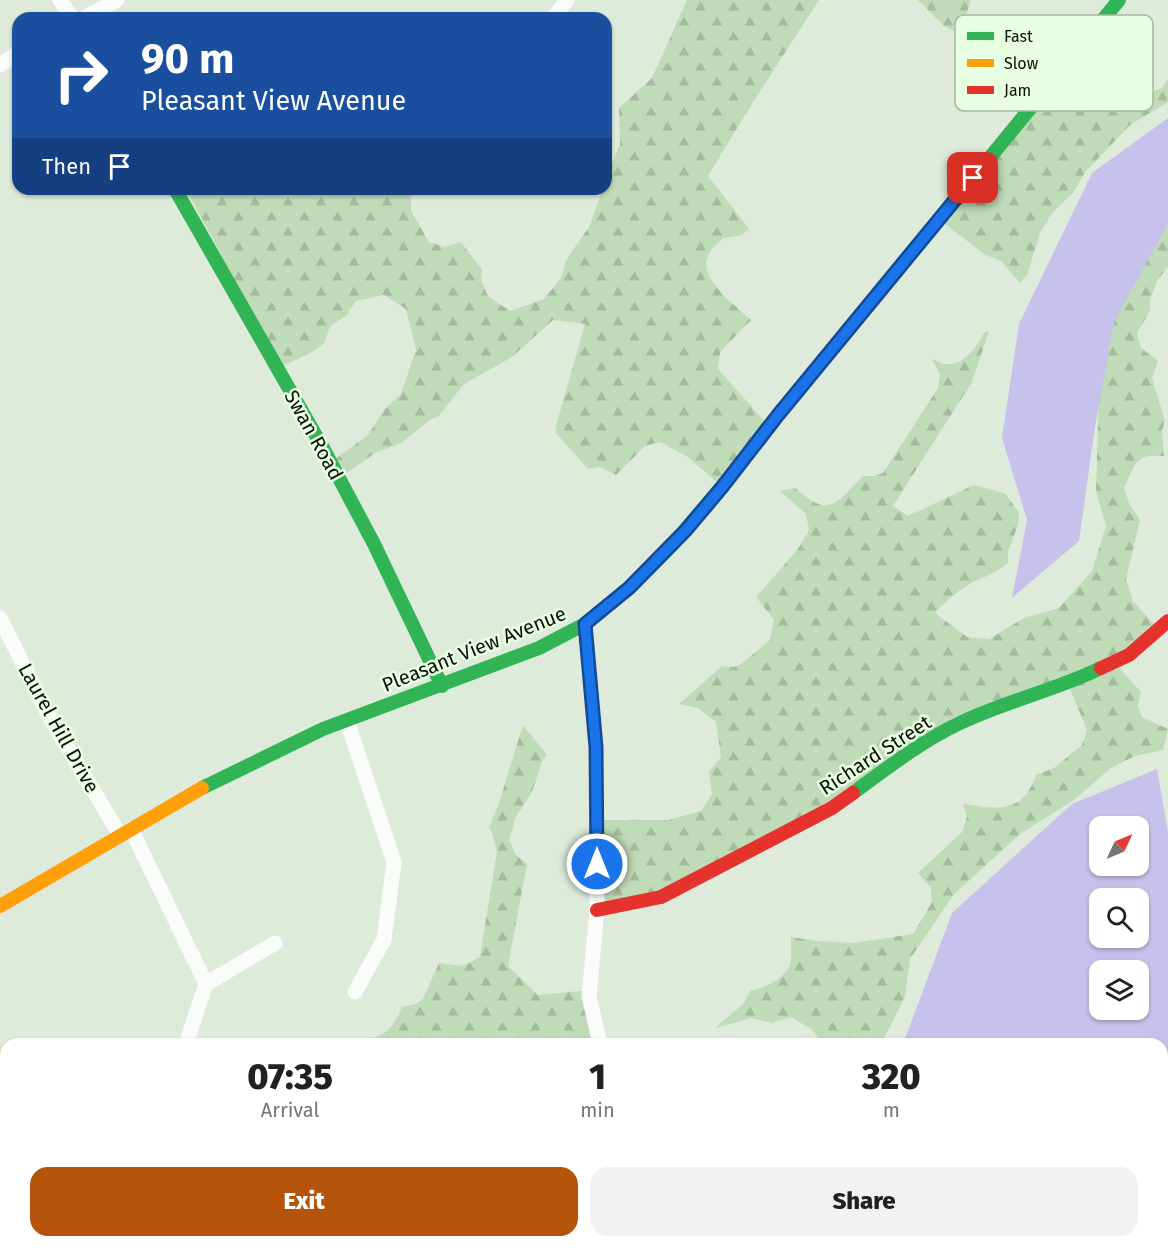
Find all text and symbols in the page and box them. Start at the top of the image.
legend [955,15,1153,111]
text: Fast [1004,27,1033,46]
text: 90 m [141,34,235,84]
icon: right [42,36,120,114]
text: Slow [1004,54,1039,73]
text: Jam [1004,81,1031,100]
text: Pleasant View Avenue [141,85,406,117]
icon: arrive [103,150,136,183]
pin [947,152,998,203]
text: Then [42,153,91,180]
icon: arrive [956,161,989,194]
street label: Swan Road [279,386,349,484]
street label: Pleasant View Avenue [378,601,570,697]
street label: Laurel Hill Drive [13,659,105,797]
street label: Richard Street [815,710,936,800]
north arrow [1089,816,1149,876]
map controls [1089,816,1149,1020]
position arrow [565,832,629,896]
button: search [1089,888,1149,948]
button: layers [1089,960,1149,1020]
text: 07:35 [247,1055,333,1099]
text: 1 [589,1055,606,1099]
text: 320 [862,1055,921,1099]
text: Arrival [261,1098,319,1122]
text: min [580,1098,615,1122]
text: m [883,1098,900,1122]
button: Exit [30,1167,578,1236]
button: Share [590,1167,1138,1236]

